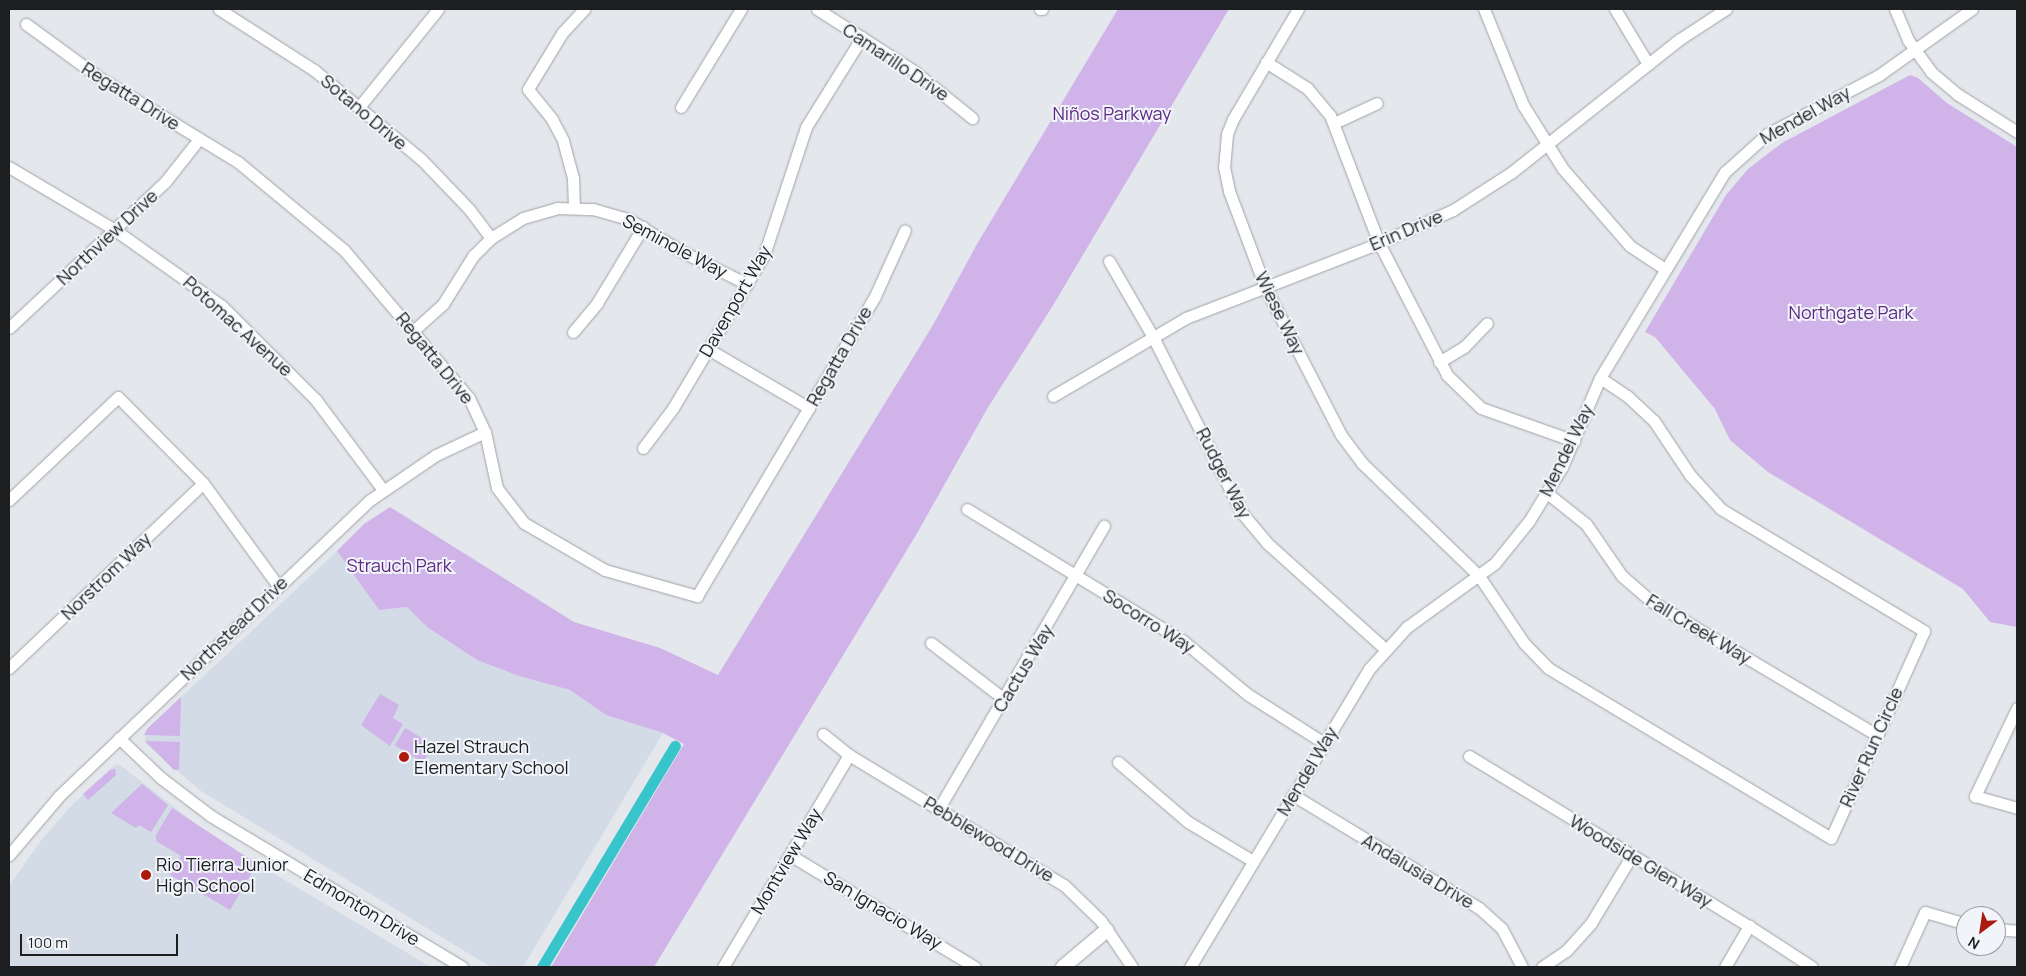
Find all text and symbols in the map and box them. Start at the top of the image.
street label: Camarillo Drive [839,18,953,106]
street label: Regatta Drive [78,57,184,135]
street label: Sotano Drive [316,70,412,154]
street label: Mendel Way [1756,81,1854,149]
park label: Niños Parkway [1053,102,1171,124]
street label: Northview Drive [52,185,162,289]
street label: Erin Drive [1366,205,1446,255]
street label: Seminole Way [619,209,731,283]
street label: Davenport Way [694,241,776,361]
street label: Wiese Way [1251,268,1309,358]
street label: Potomac Avenue [179,271,297,381]
park label: Northgate Park [1789,301,1913,323]
street label: Regatta Drive [802,302,876,410]
street label: Regatta Drive [392,308,478,408]
street label: Mendel Way [1534,400,1598,500]
street label: Rudger Way [1192,424,1256,522]
street label: Norstrom Way [57,528,155,624]
park label: Strauch Park [346,554,452,576]
street label: Northstead Drive [176,571,292,685]
street label: Socorro Way [1099,584,1199,658]
street label: Fall Creek Way [1643,589,1755,669]
street label: Cactus Way [988,620,1058,716]
street label: River Run Circle [1835,684,1907,810]
street label: Mendel Way [1272,723,1342,819]
place label: Hazel Strauch Elementary School [414,736,569,779]
marker: Hazel Strauch Elementary School [398,751,410,763]
street label: Pebblewood Drive [920,792,1058,886]
street label: Montview Way [746,804,826,918]
street label: Woodside Glen Way [1566,810,1716,912]
street label: Andalusia Drive [1358,829,1478,913]
place label: Rio Tierra Junior High School [156,854,289,896]
street label: Edmonton Drive [300,864,424,950]
street label: San Ignacio Way [820,866,946,954]
marker: Rio Tierra Junior High School [140,869,152,881]
north arrow [1956,906,2006,956]
scale bar [22,924,180,956]
text: 100 m [28,932,68,953]
text: N [1964,933,1983,954]

